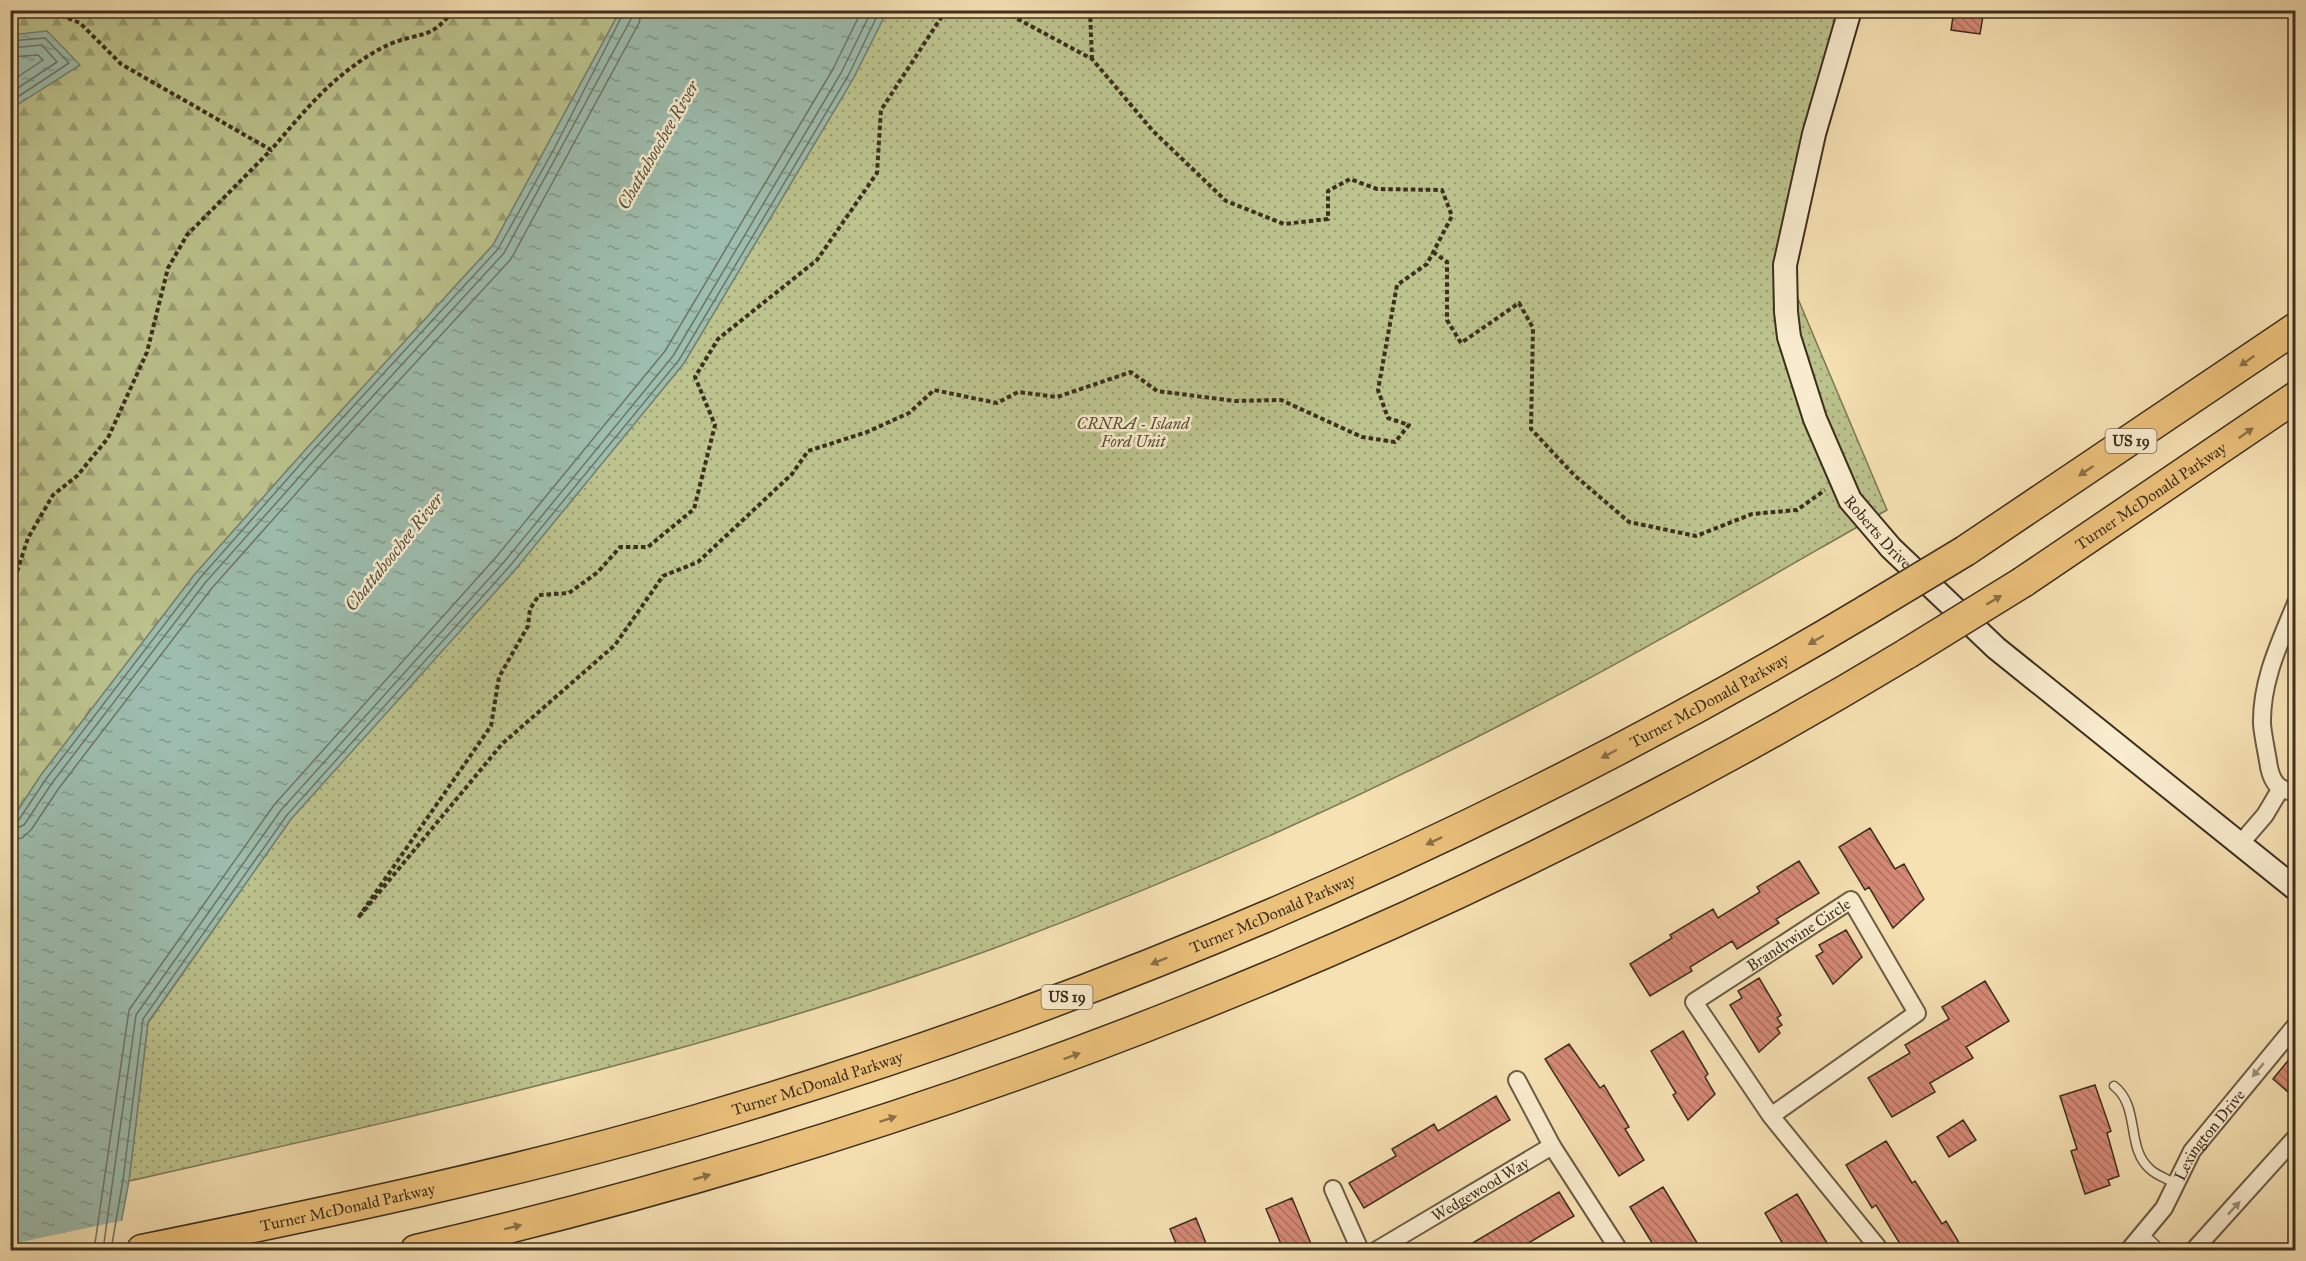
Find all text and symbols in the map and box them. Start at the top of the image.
water label: Chattahoochee River [612,75,705,213]
one-way arrow [2240,355,2256,367]
park label: CRNRA - Island Ford Unit [1077,414,1191,451]
one-way arrow [2237,427,2254,438]
road number: US 19 [2106,429,2156,453]
street label: Turner McDonald Parkway [2072,438,2230,554]
one-way arrow [2079,465,2095,477]
water label: Chattahoochee River [340,488,449,615]
street label: Roberts Drive [1840,491,1916,573]
one-way arrow [1986,595,2002,606]
one-way arrow [1808,635,1825,645]
street label: Turner McDonald Parkway [1626,649,1792,752]
one-way arrow [1600,749,1617,759]
one-way arrow [1426,837,1443,846]
street label: Turner McDonald Parkway [1187,869,1359,957]
street label: Brandywine Circle [1743,894,1854,975]
one-way arrow [1150,957,1168,966]
road number: US 19 [1042,985,1092,1009]
street label: Turner McDonald Parkway [729,1047,906,1119]
one-way arrow [1064,1051,1082,1061]
one-way arrow [2252,1062,2265,1077]
street label: Lexington Drive [2170,1085,2249,1184]
one-way arrow [879,1114,897,1124]
street label: Wedgewood Way [1428,1153,1533,1225]
one-way arrow [693,1172,711,1181]
street label: Turner McDonald Parkway [258,1179,437,1235]
one-way arrow [2227,1200,2241,1215]
one-way arrow [504,1222,523,1232]

